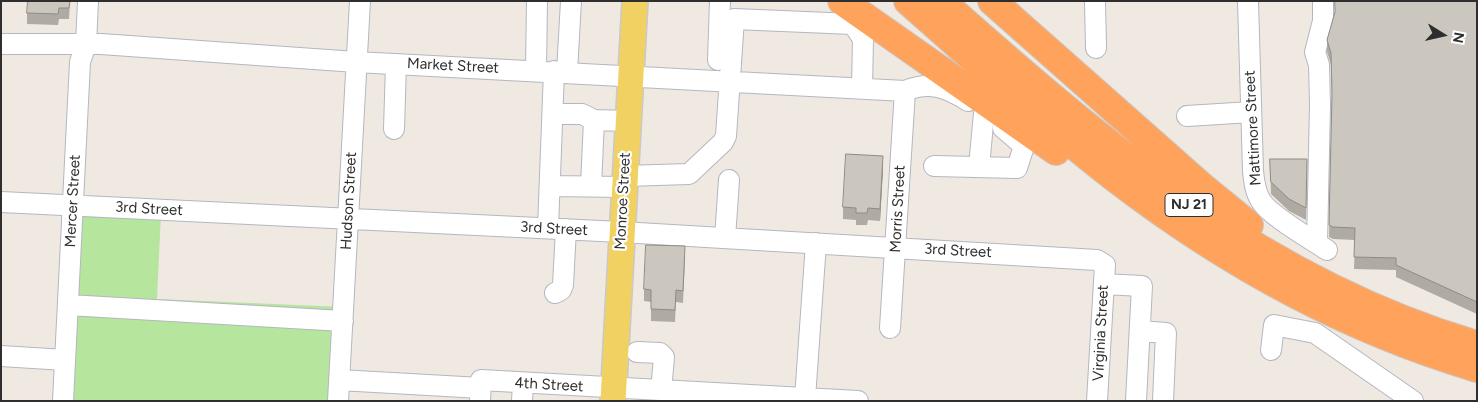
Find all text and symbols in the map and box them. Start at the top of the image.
north arrow [1418,10,1468,60]
text: N [1449,31,1468,44]
street label: Market Street [407,55,499,77]
street label: Mattimore Street [1241,70,1265,186]
street label: Hudson Street [337,152,361,250]
street label: Monroe Street [611,152,635,250]
street label: Mercer Street [62,154,84,248]
street label: Morris Street [887,165,909,253]
road number: NJ 21 [1165,194,1213,216]
street label: 3rd Street [115,198,183,220]
street label: 3rd Street [520,218,588,240]
street label: 3rd Street [924,240,992,262]
street label: Virginia Street [1089,284,1113,382]
street label: 4th Street [514,374,584,396]

